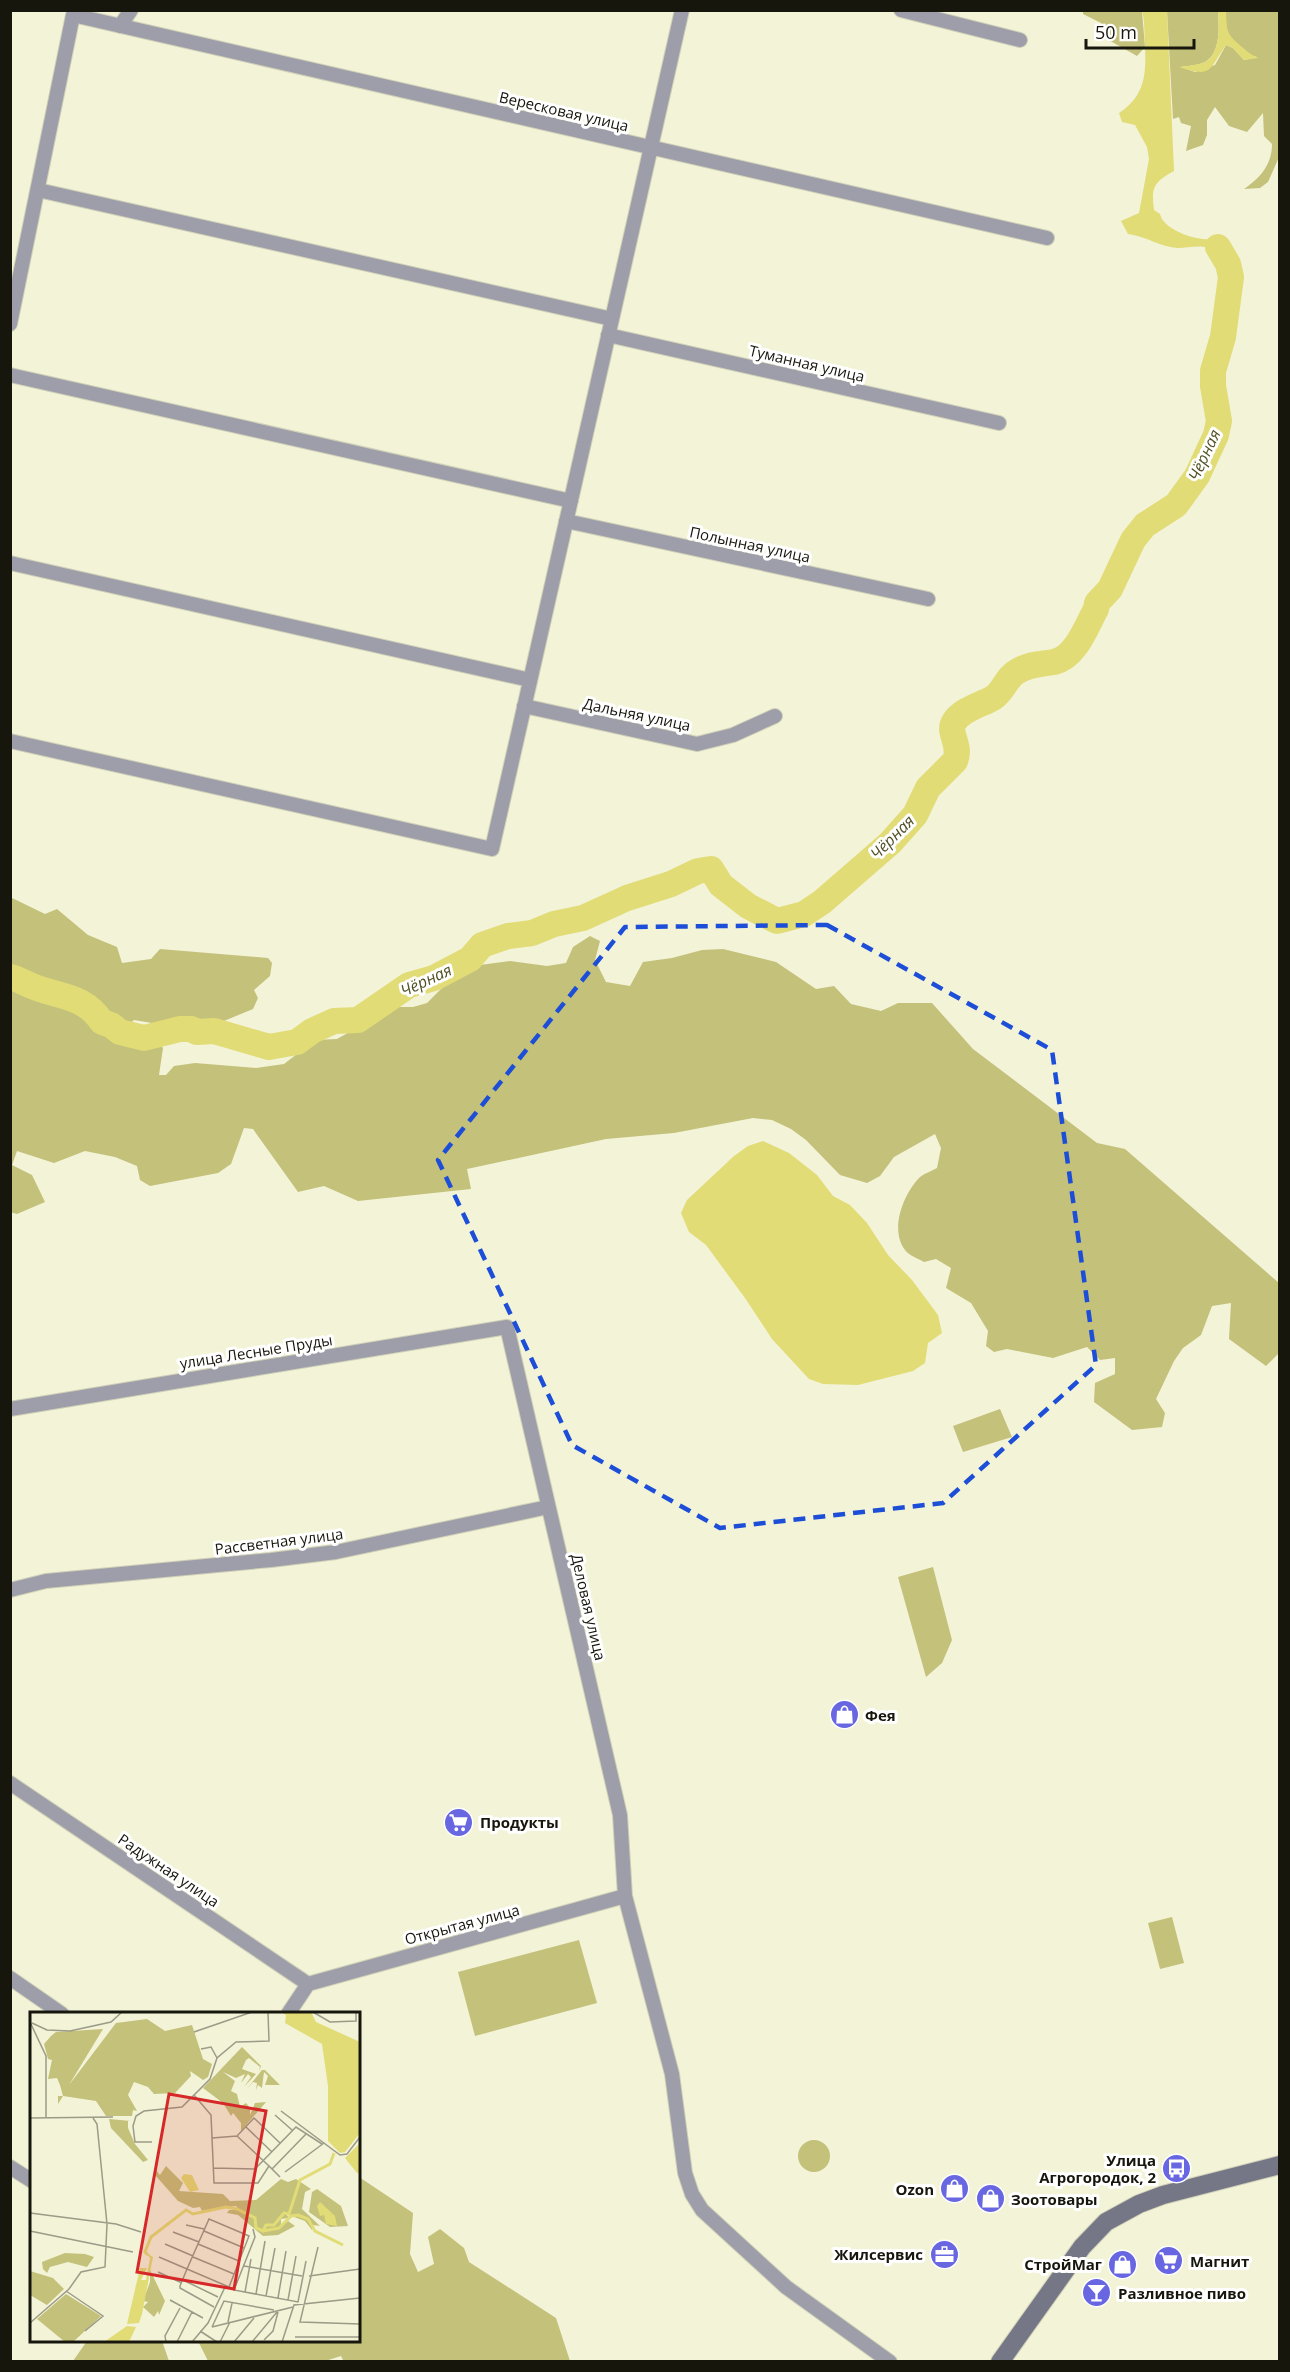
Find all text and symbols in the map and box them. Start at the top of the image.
scale bar [1086,12,1194,50]
text: 50 m [1095,20,1137,44]
street label: Вересковая улица [497,86,631,136]
street label: Туманная улица [747,340,867,386]
water label: Чёрная [1183,426,1225,484]
street label: Полынная улица [688,521,812,567]
street label: Дальняя улица [581,693,693,735]
water label: Чёрная [865,810,919,864]
water label: Чёрная [397,959,455,1001]
street label: улица Лесные Пруды [178,1329,334,1373]
street label: Рассветная улица [214,1523,344,1559]
street label: Деловая улица [567,1552,611,1662]
shop icon: Фея [828,1699,860,1731]
place label: Фея [865,1705,896,1725]
supermarket icon: Продукты [443,1806,475,1838]
place label: Продукты [480,1812,559,1832]
street label: Радужная улица [115,1829,223,1911]
street label: Открытая улица [402,1899,522,1949]
inset map [30,2012,360,2342]
place label: Улица Агрогородок, 2 [1039,2150,1156,2187]
bus stop icon: Улица Агрогородок, 2 [1161,2153,1193,2185]
shop icon: Ozon [939,2173,971,2205]
place label: Ozon [896,2179,934,2199]
shop icon: Зоотовары [974,2183,1006,2215]
place label: Зоотовары [1011,2189,1098,2209]
office icon: Жилсервис [928,2238,960,2270]
place label: Жилсервис [834,2244,923,2264]
supermarket icon: Магнит [1153,2245,1185,2277]
shop icon: СтройМаг [1107,2248,1139,2280]
place label: Магнит [1190,2251,1249,2271]
place label: СтройМаг [1024,2254,1102,2274]
bar icon: Разливное пиво [1081,2277,1113,2309]
place label: Разливное пиво [1118,2283,1246,2303]

